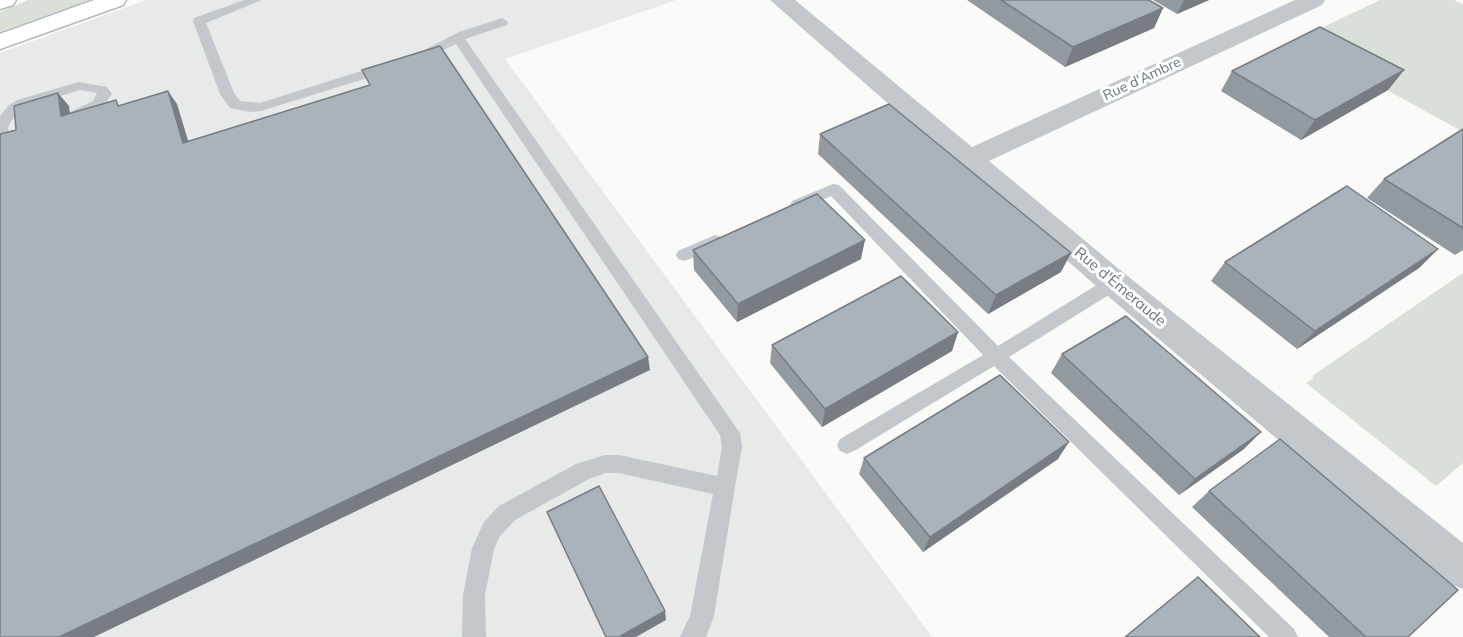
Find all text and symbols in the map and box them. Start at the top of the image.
street label: Rue d'Ambre [1100,54,1184,104]
street label: Rue d'Émeraude [1071,244,1169,330]

